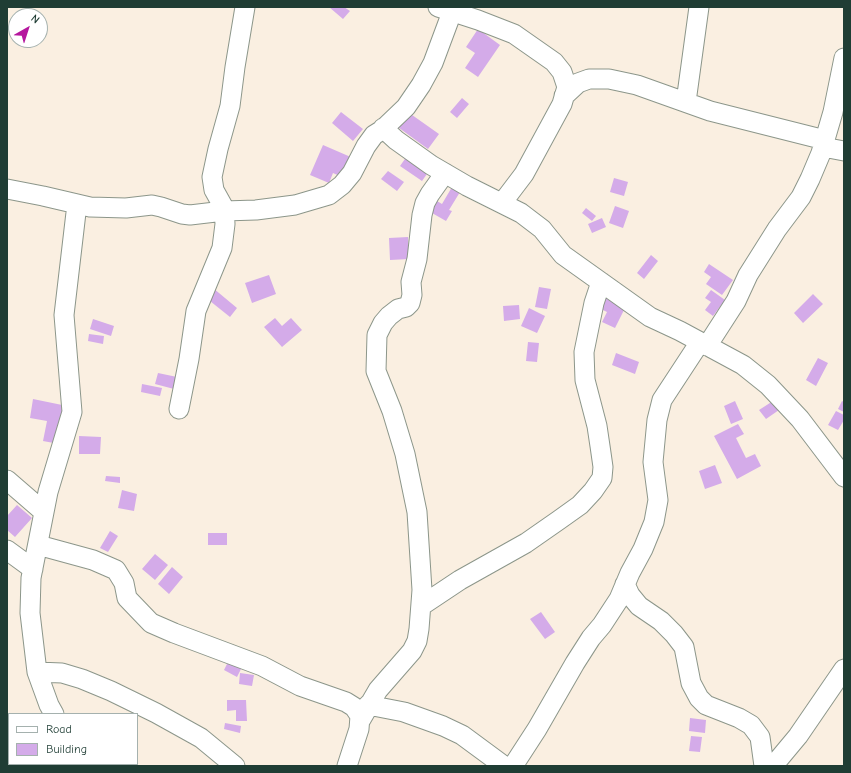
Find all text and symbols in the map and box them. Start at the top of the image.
north arrow [8,8,48,48]
text: N [28,12,42,26]
legend [8,713,138,765]
text: Road [46,722,72,736]
text: Building [46,742,87,756]

